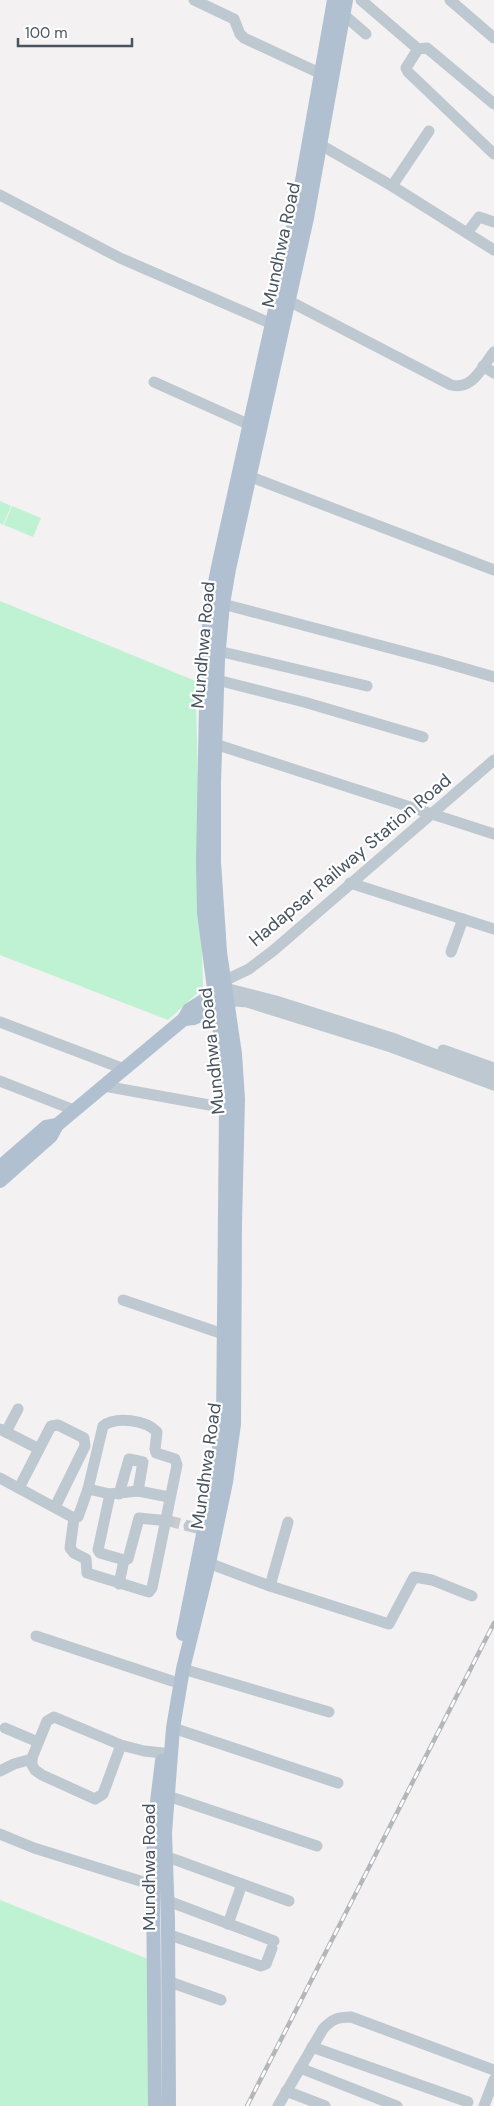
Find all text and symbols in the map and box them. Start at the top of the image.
scale bar [18,15,131,47]
text: 100 m [25,23,68,43]
street label: Mundhwa Road [256,180,306,310]
street label: Mundhwa Road [185,581,221,709]
street label: Hadapsar Railway Station Road [244,768,456,952]
street label: Mundhwa Road [193,986,231,1116]
street label: Mundhwa Road [185,1401,227,1531]
street label: Mundhwa Road [137,1803,161,1931]

